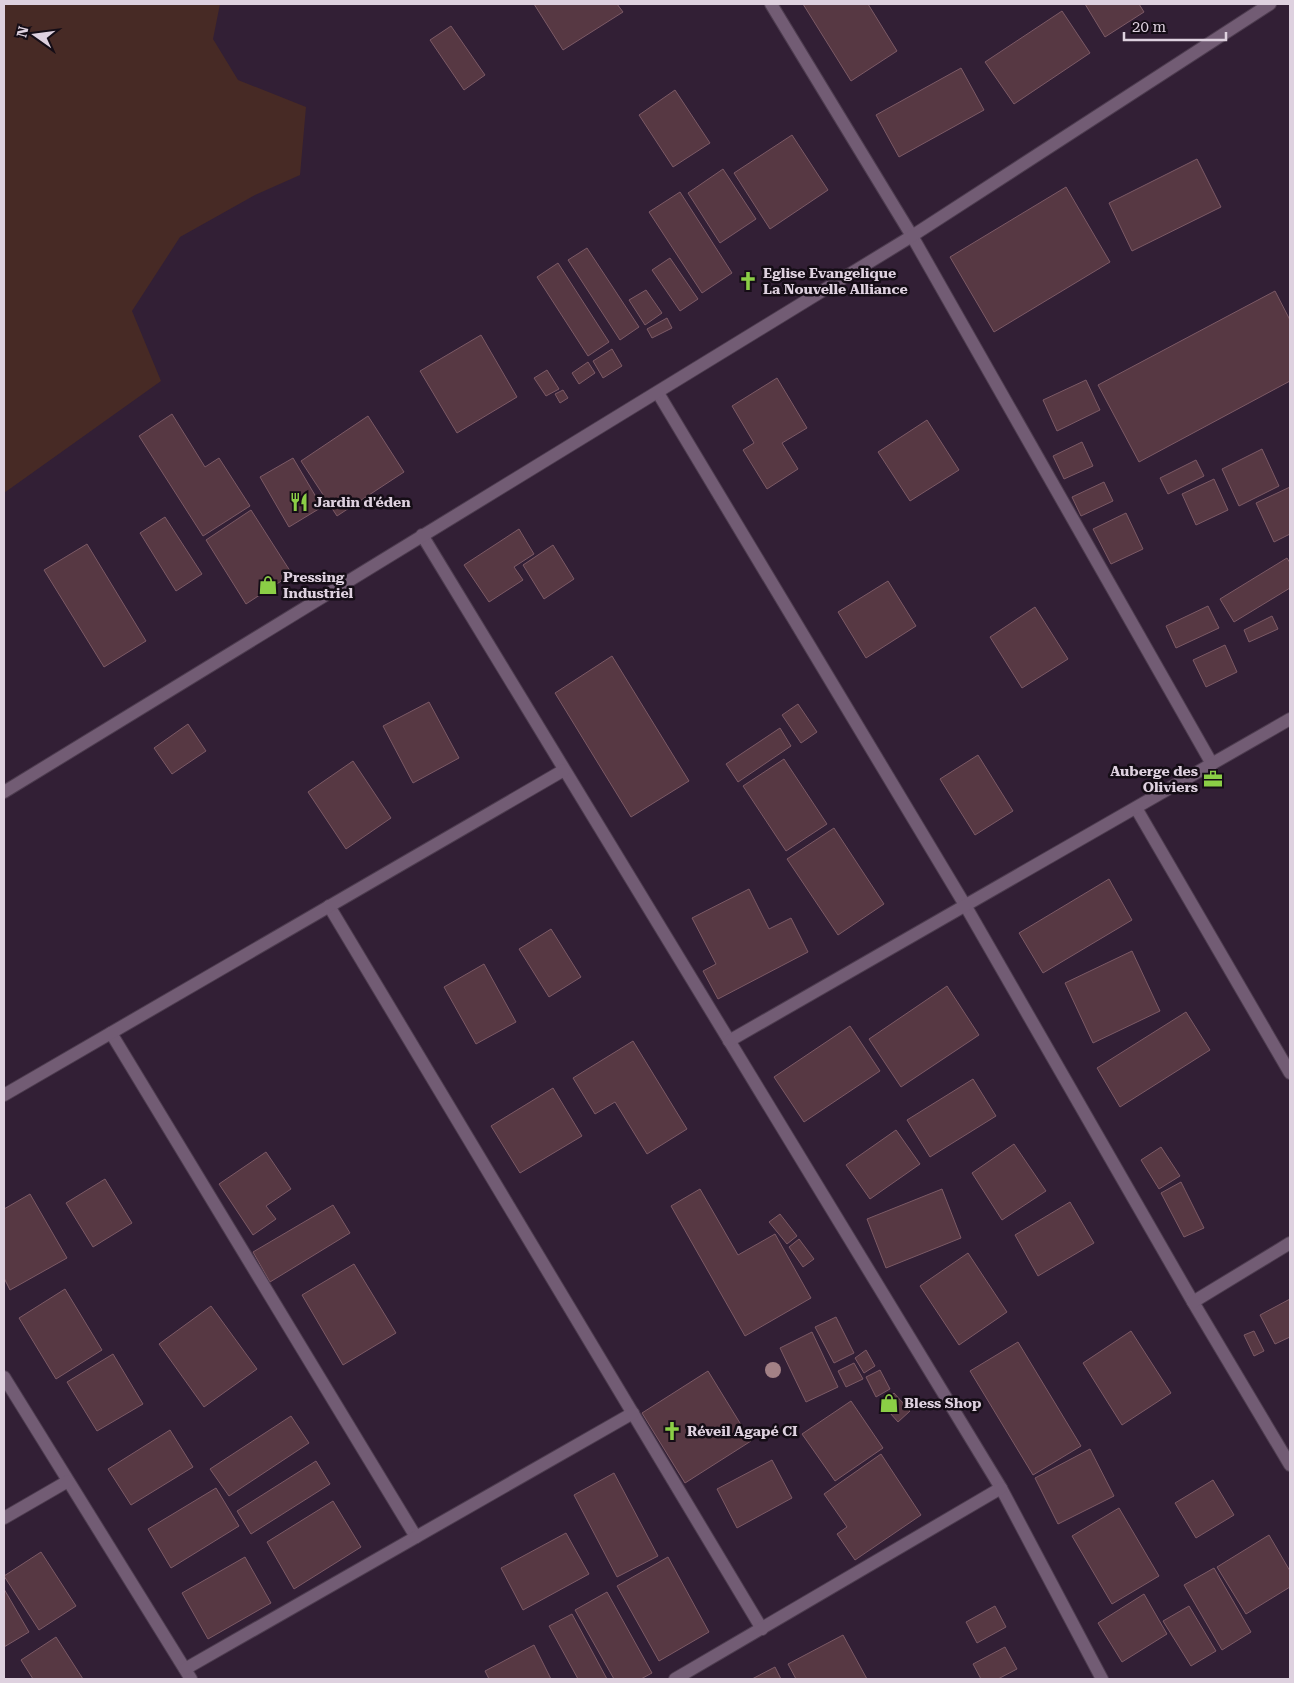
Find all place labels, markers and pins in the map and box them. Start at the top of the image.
place label: Eglise Evangelique La Nouvelle Alliance [763,265,908,297]
church icon: Eglise Evangelique La Nouvelle Alliance [737,270,759,292]
restaurant icon: Jardin d'éden [288,491,310,513]
place label: Jardin d'éden [314,494,411,510]
place label: Pressing Industriel [283,569,354,601]
shop icon: Pressing Industriel [257,574,279,596]
place label: Auberge des Oliviers [1110,763,1198,795]
office icon: Auberge des Oliviers [1202,768,1224,790]
shop icon: Bless Shop [878,1392,900,1414]
place label: Bless Shop [904,1395,981,1411]
church icon: Réveil Agapé CI [661,1420,683,1442]
place label: Réveil Agapé CI [687,1423,798,1439]

